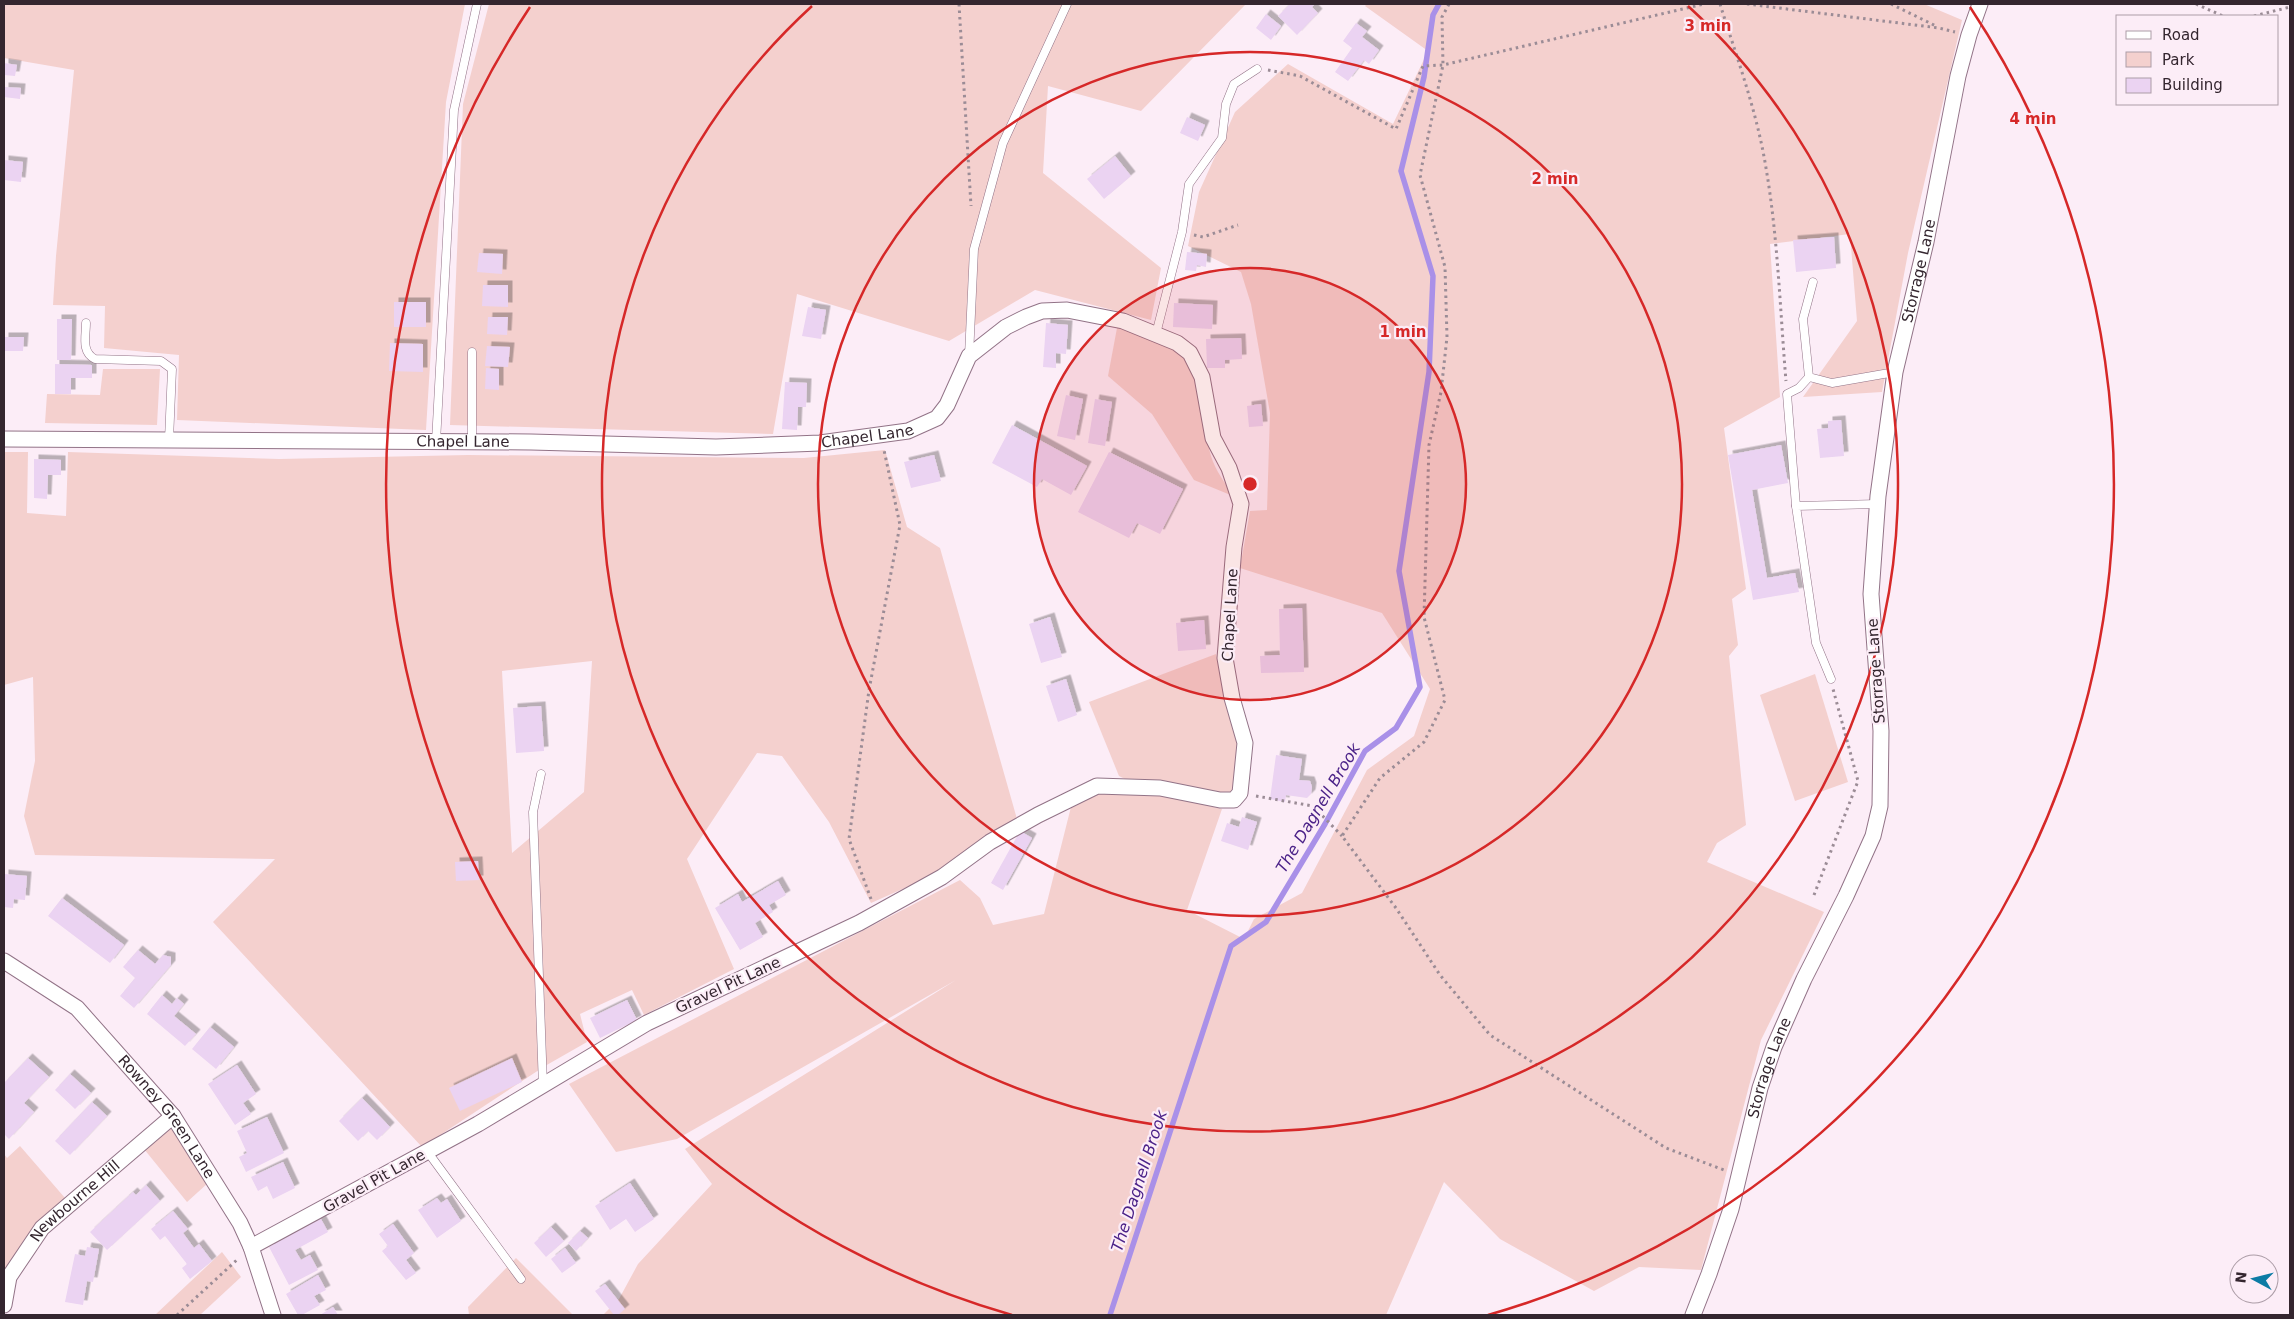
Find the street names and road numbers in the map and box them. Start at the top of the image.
street label: Storrage Lane [1898,218,1939,324]
street label: Chapel Lane [820,420,917,452]
street label: Chapel Lane [416,432,510,451]
street label: Chapel Lane [1219,568,1241,662]
street label: Storrage Lane [1863,618,1889,724]
street label: Gravel Pit Lane [673,953,783,1017]
street label: Storrage Lane [1744,1015,1795,1120]
street label: Rowney Green Lane [114,1051,219,1182]
street label: Gravel Pit Lane [320,1146,428,1216]
street label: Newbourne Hill [26,1156,124,1245]

